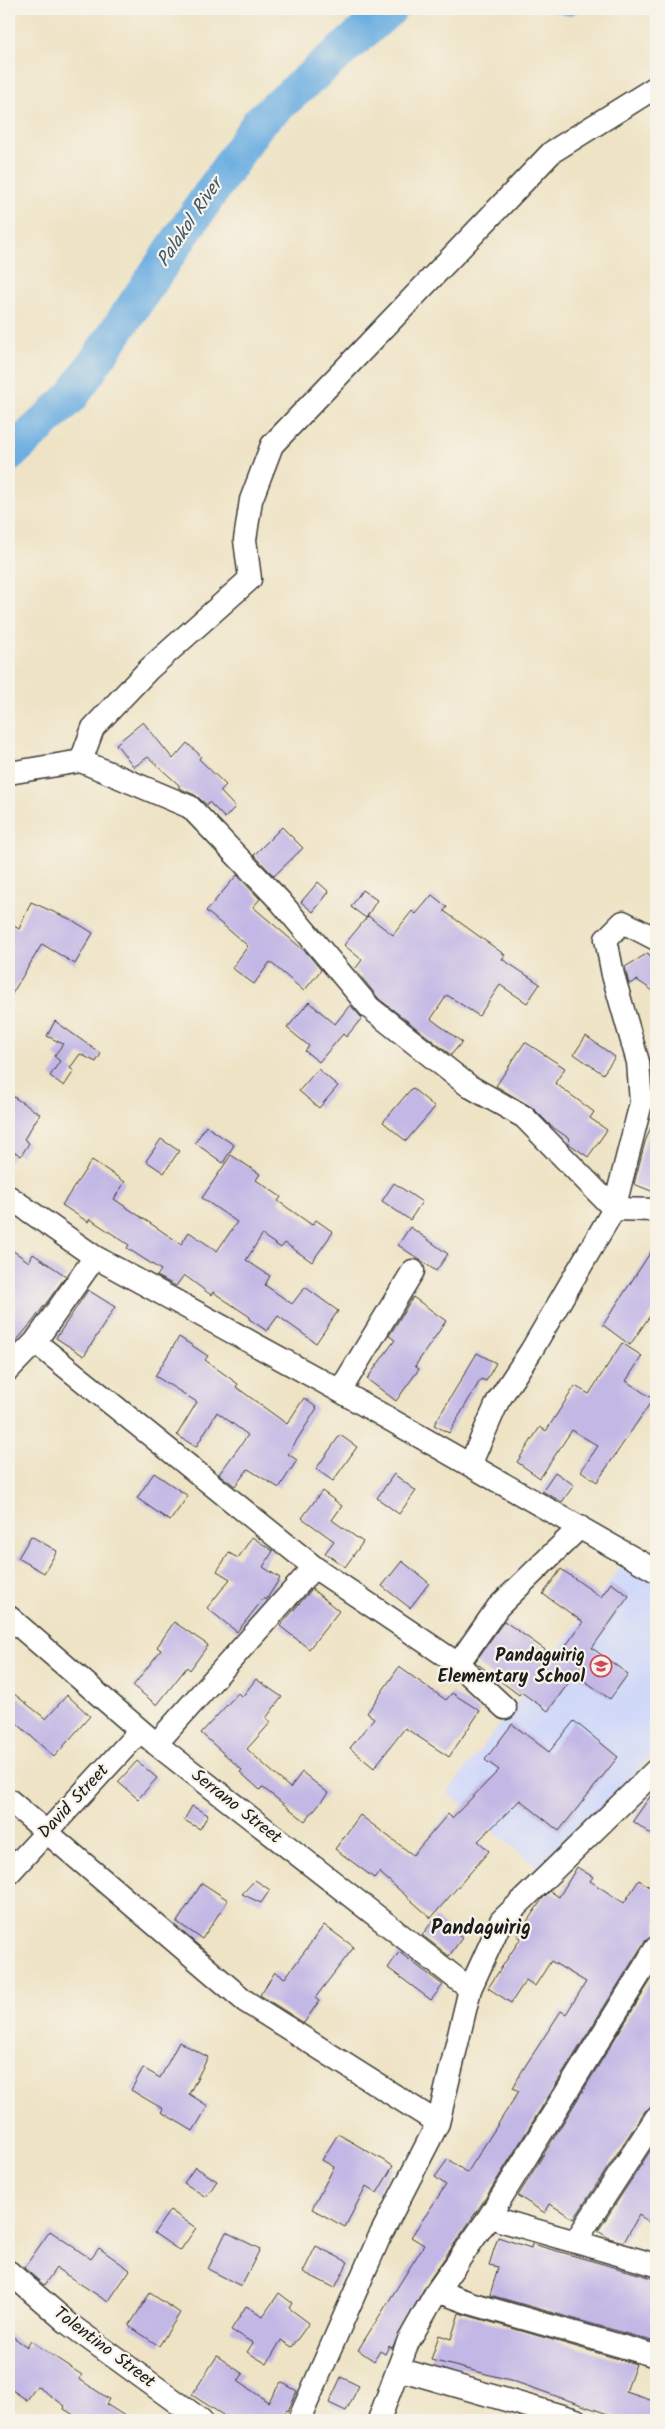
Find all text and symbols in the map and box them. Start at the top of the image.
water label: Palakol River [149,170,233,273]
place label: Pandaguirig Elementary School [438,1642,585,1692]
school or university icon: Pandaguirig Elementary School [589,1654,613,1678]
street label: David Street [31,1757,117,1846]
street label: Serrano Street [184,1762,289,1852]
district label: Pandaguirig [431,1913,531,1945]
street label: Tolentino Street [47,2300,162,2397]

